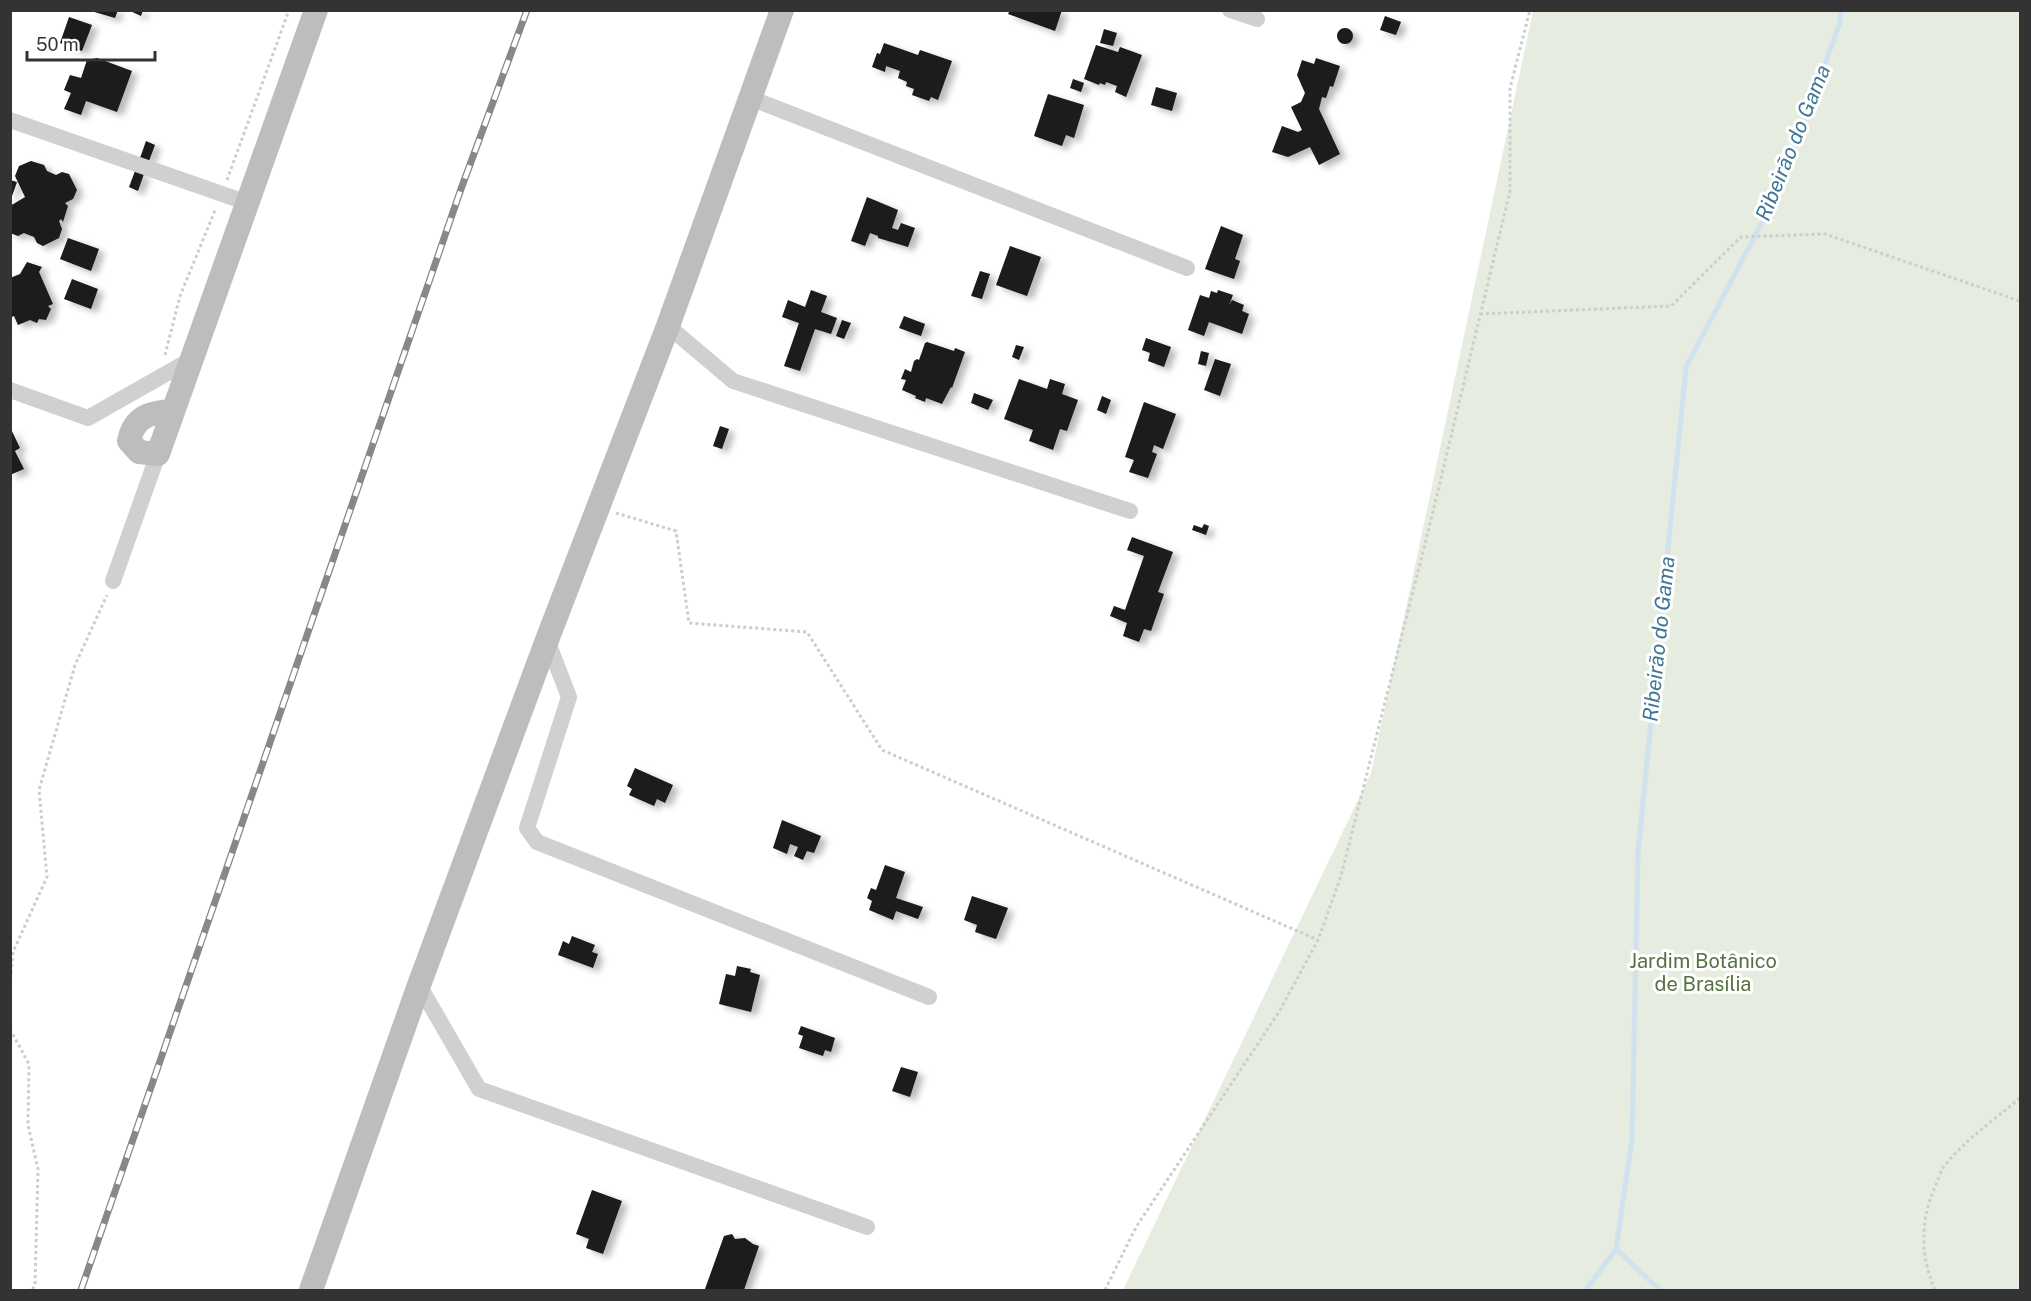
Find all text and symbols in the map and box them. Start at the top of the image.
scale bar [27,24,154,62]
text: 50 m [36,34,79,55]
water label: Ribeirão do Gama [1750,61,1835,224]
water label: Ribeirão do Gama [1637,555,1680,723]
park label: Jardim Botânico de Brasília [1629,949,1777,996]

